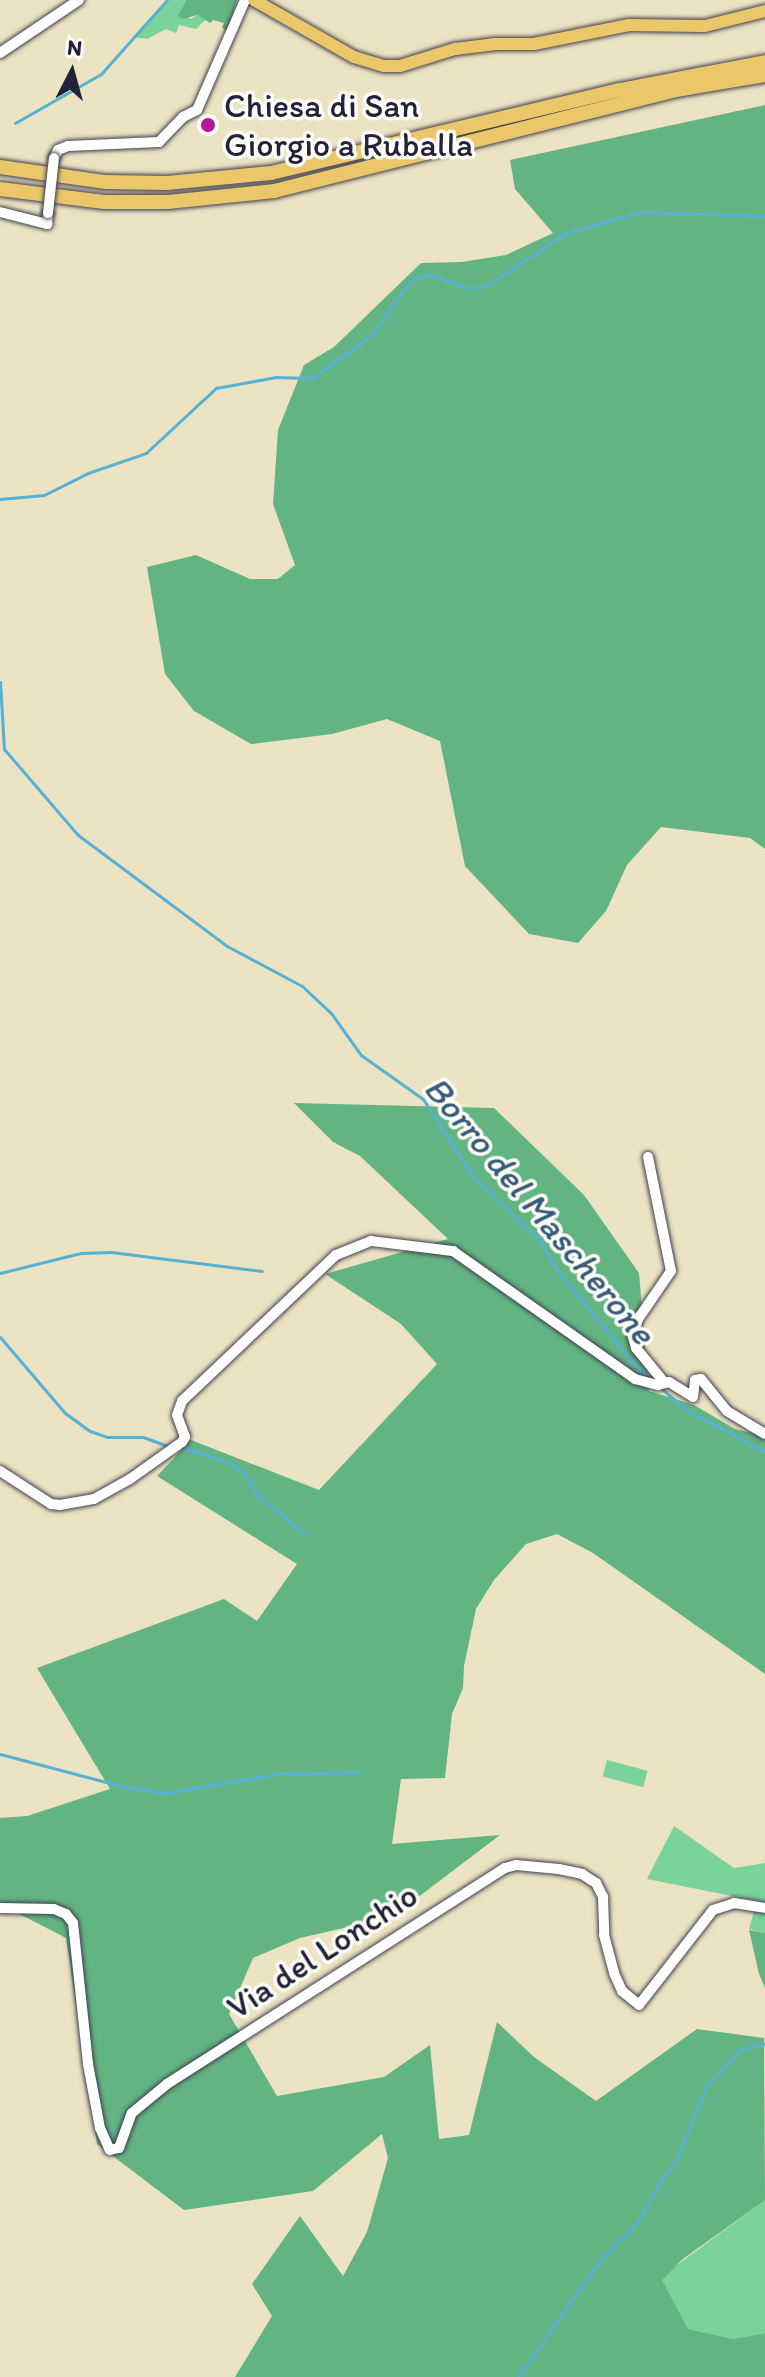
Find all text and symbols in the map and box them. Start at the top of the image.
north arrow [32,32,112,112]
text: N [66,33,83,62]
place label: Chiesa di San Giorgio a Ruballa [224,85,474,164]
marker: Chiesa di San Giorgio a Ruballa [199,116,217,134]
water label: Borro del Mascherone [416,1068,664,1352]
street label: Via del Lonchio [219,1874,425,2028]

